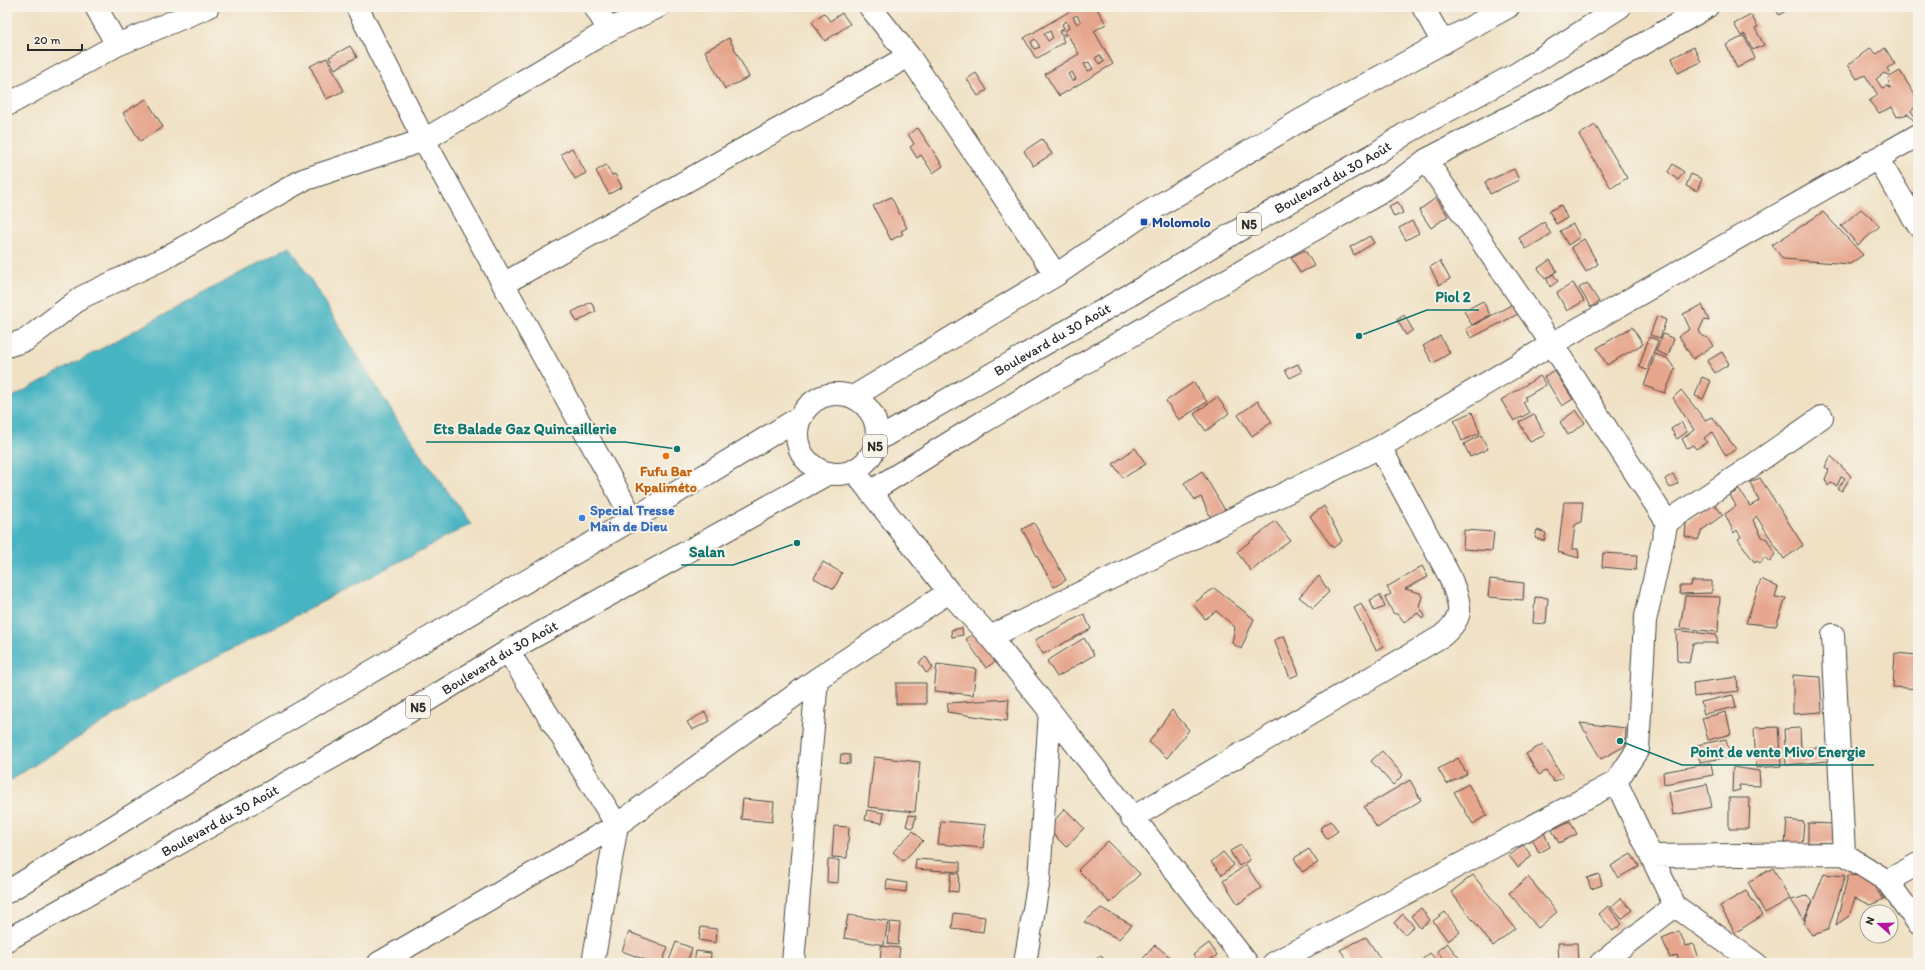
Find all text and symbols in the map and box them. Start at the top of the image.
scale bar [28,26,82,52]
text: 20 m [34,33,61,47]
street label: Boulevard du 30 Août [1271,138,1395,218]
road number: N5 [1237,213,1261,235]
place label: Molomolo [1152,214,1211,231]
marker: Molomolo [1139,217,1149,227]
callout: Piol 2 [1427,283,1479,310]
text: Piol 2 [1435,288,1471,306]
street label: Boulevard du 30 Août [991,300,1114,380]
callout: Ets Balade Gaz Quincaillerie [426,415,625,442]
text: Ets Balade Gaz Quincaillerie [433,420,617,438]
road number: N5 [863,435,887,457]
marker: Fufu Bar Kpaliméto [661,451,671,461]
place label: Fufu Bar Kpaliméto [635,463,697,496]
place label: Special Tresse Main de Dieu [590,502,675,535]
marker: Special Tresse Main de Dieu [577,513,587,523]
callout: Salan [681,538,733,565]
text: Salan [689,543,726,561]
street label: Boulevard du 30 Août [439,617,561,699]
road number: N5 [406,696,430,718]
callout: Point de vente Mivo Energie [1682,738,1874,765]
text: Point de vente Mivo Energie [1690,743,1866,762]
street label: Boulevard du 30 Août [158,781,282,861]
north arrow [1859,904,1899,944]
text: N [1863,915,1877,926]

